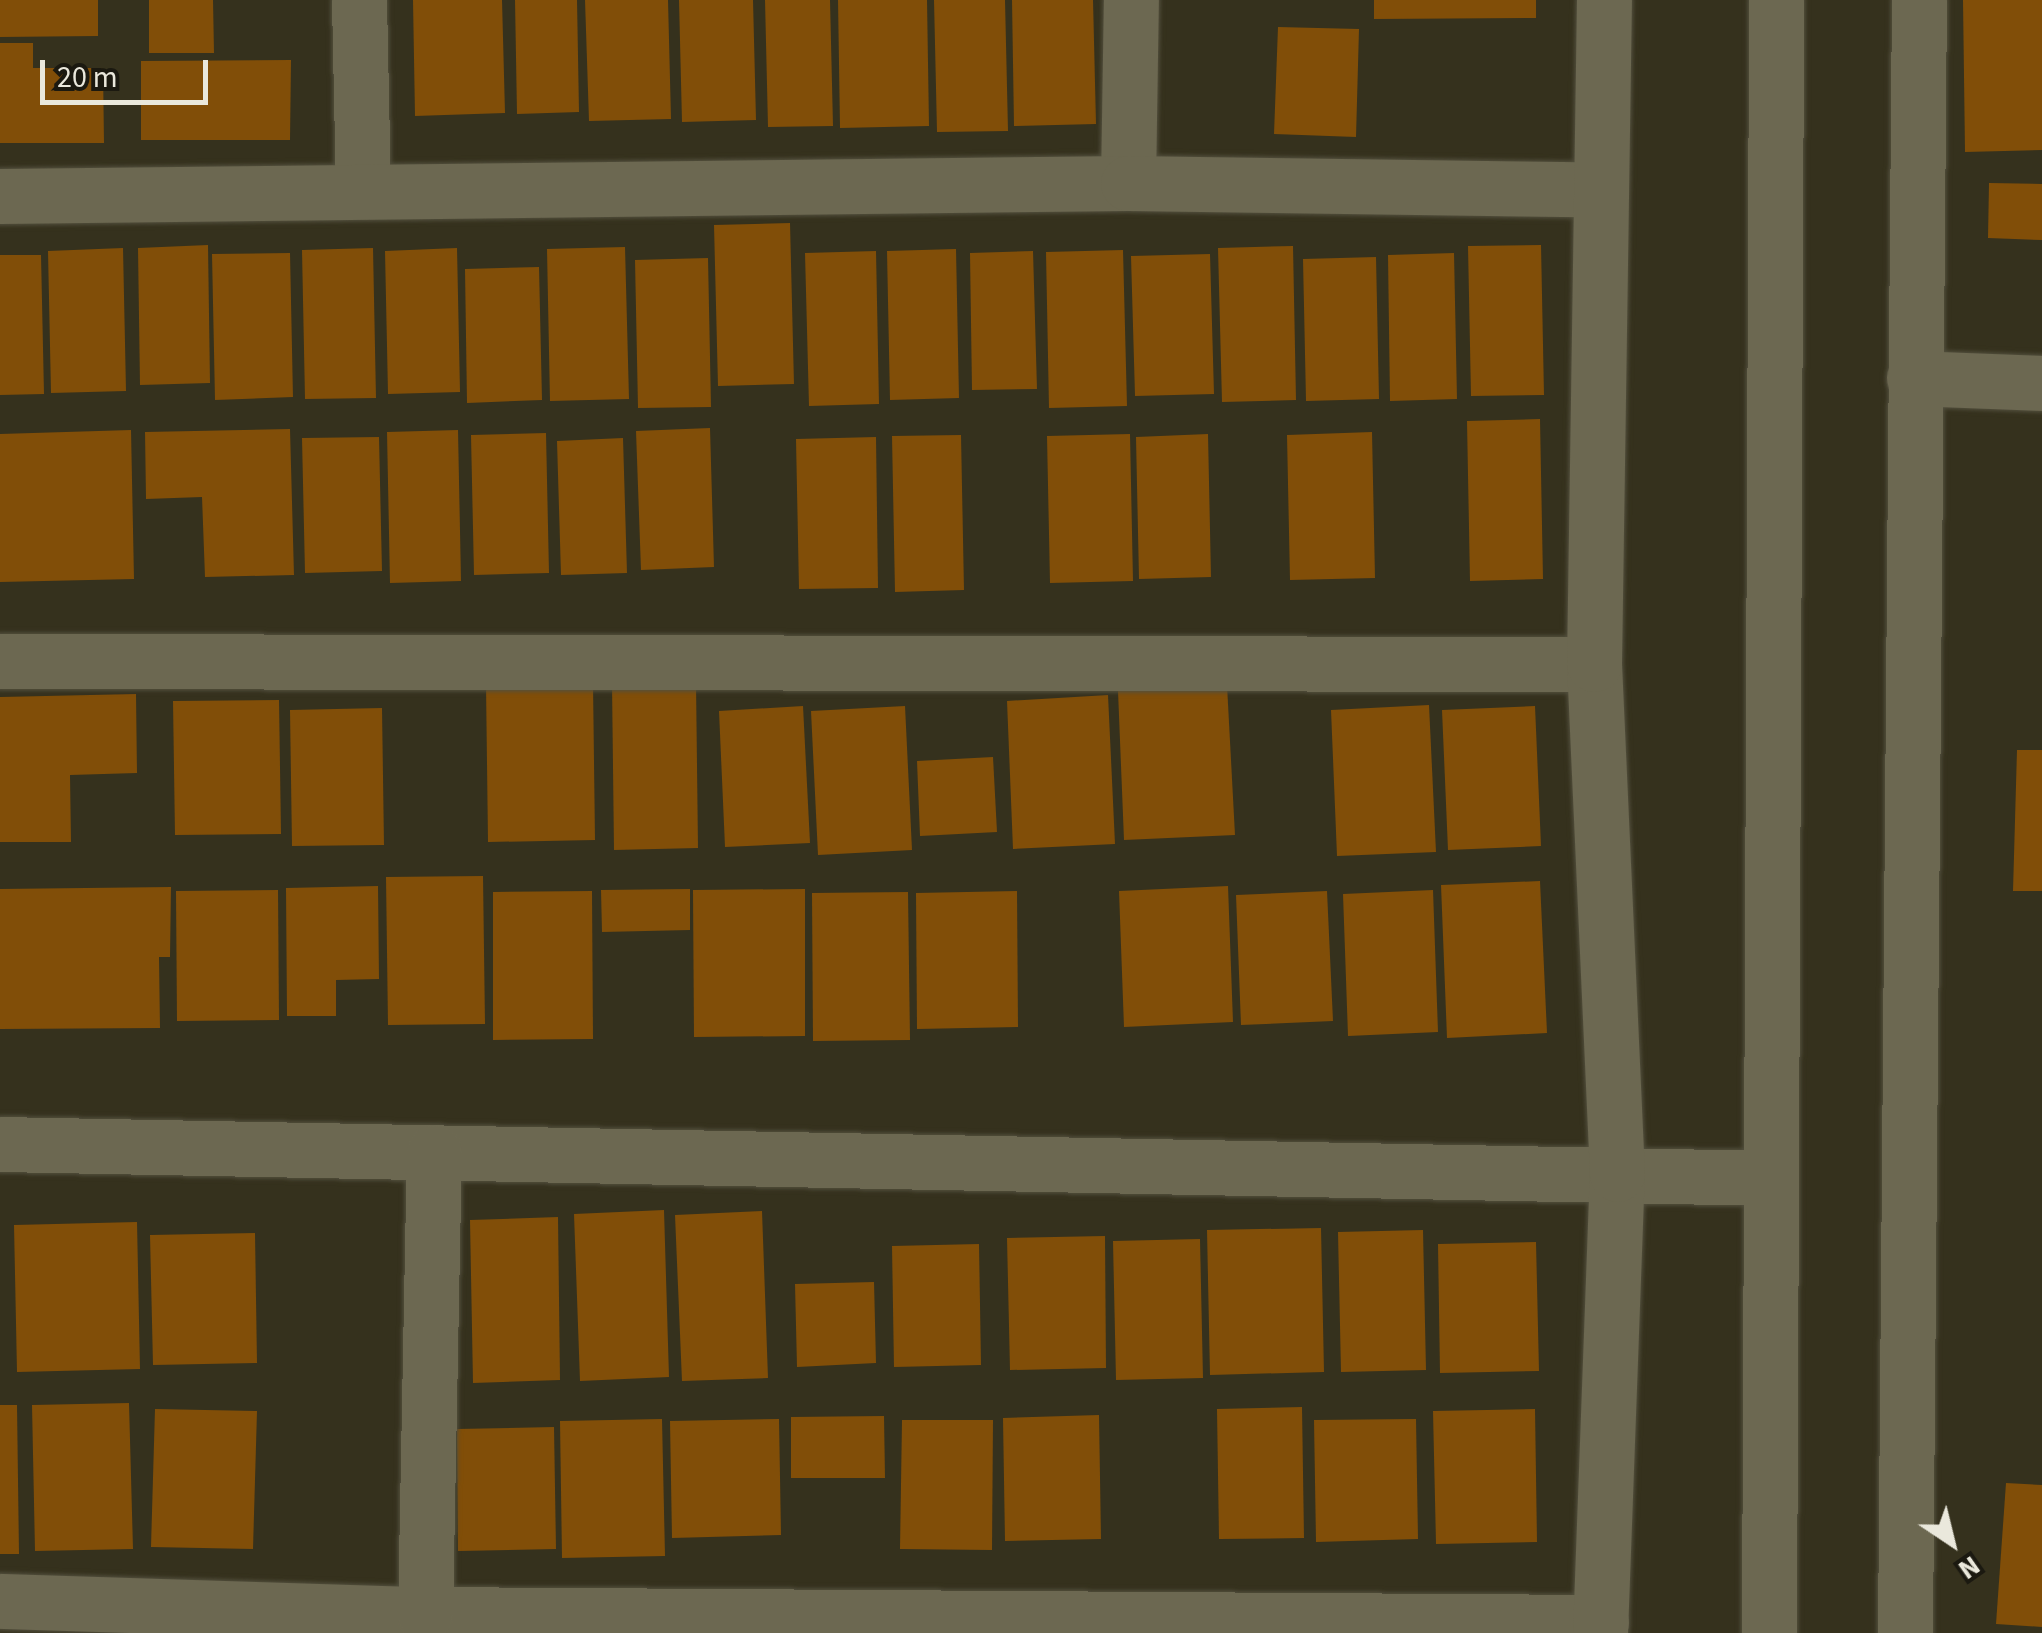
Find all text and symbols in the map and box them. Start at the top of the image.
scale bar [45,40,212,102]
text: 20 m [57,56,118,99]
north arrow [1902,1493,2002,1593]
text: N [1950,1546,1988,1589]

